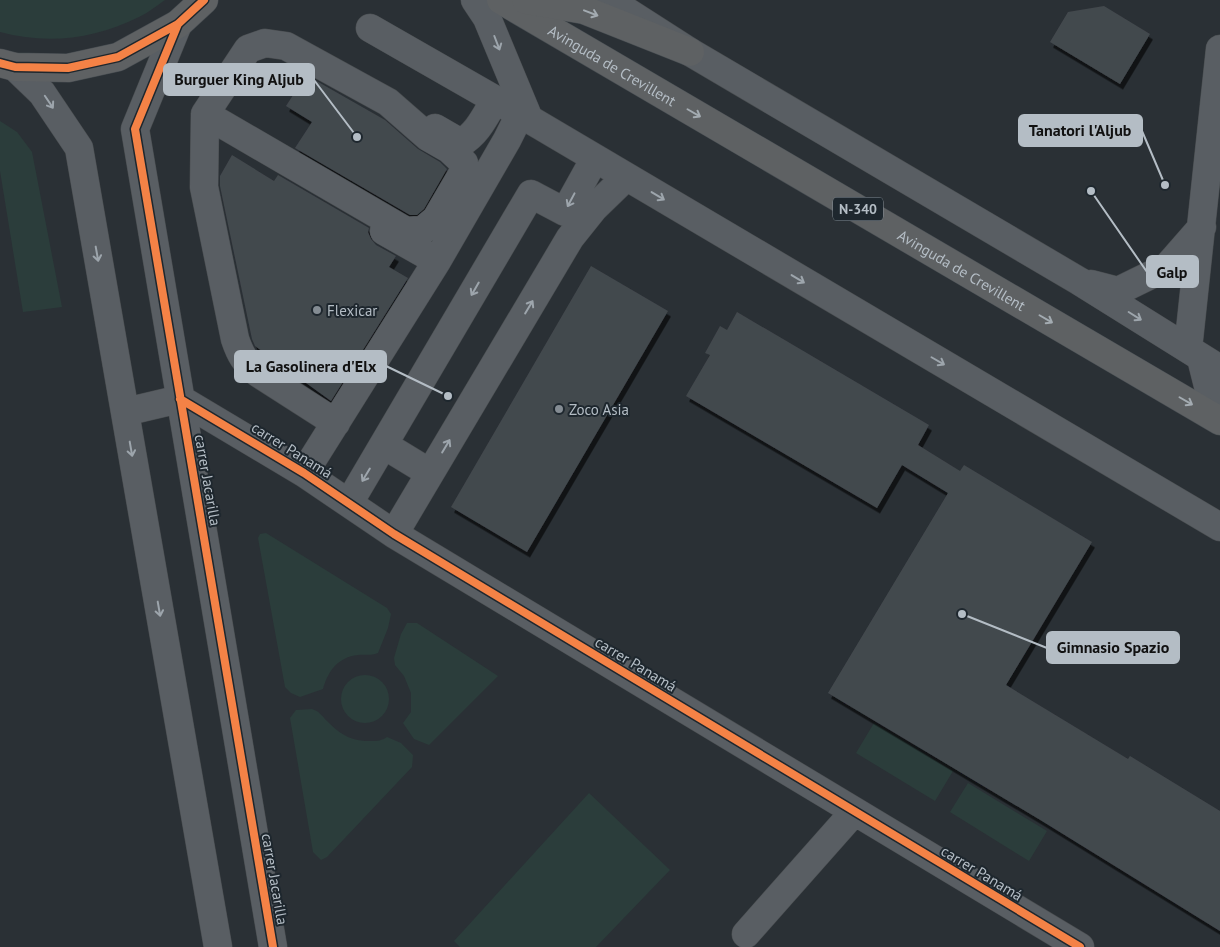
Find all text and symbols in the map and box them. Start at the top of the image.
one-way arrow [583,9,598,18]
street label: Avinguda de Crevillent [545,20,680,110]
one-way arrow [493,35,502,50]
callout: Burguer King Aljub [164,64,314,95]
text: Burguer King Aljub [174,69,304,89]
one-way arrow [43,95,54,109]
one-way arrow [687,108,701,118]
callout: Tanatori l'Aljub [1019,115,1142,146]
text: Tanatori l'Aljub [1029,120,1132,140]
one-way arrow [651,191,665,201]
one-way arrow [566,193,576,208]
road number: N-340 [833,198,883,220]
street label: Avinguda de Crevillent [895,225,1029,315]
one-way arrow [93,246,103,262]
callout: Galp [1147,256,1198,287]
text: Galp [1156,262,1188,282]
one-way arrow [790,274,804,284]
one-way arrow [469,282,479,296]
one-way arrow [524,300,534,314]
place label: Flexicar [327,301,377,320]
marker: Flexicar [311,304,323,316]
one-way arrow [1128,311,1142,321]
one-way arrow [1038,314,1052,324]
callout: La Gasolinera d'Elx [235,351,386,382]
text: La Gasolinera d'Elx [246,356,377,376]
one-way arrow [930,357,944,367]
one-way arrow [1178,396,1192,406]
place label: Zoco Asia [569,400,629,419]
marker: Zoco Asia [553,403,565,415]
street label: carrer Panamá [248,418,336,482]
street label: carrer Jacarilla [191,433,225,527]
one-way arrow [126,440,136,456]
one-way arrow [441,440,451,454]
one-way arrow [360,467,370,481]
one-way arrow [154,600,164,616]
street label: carrer Panamá [592,632,680,696]
callout: Gimnasio Spazio [1047,632,1179,663]
text: Gimnasio Spazio [1057,637,1170,657]
street label: carrer Jacarilla [258,832,292,926]
street label: carrer Panamá [938,841,1026,905]

